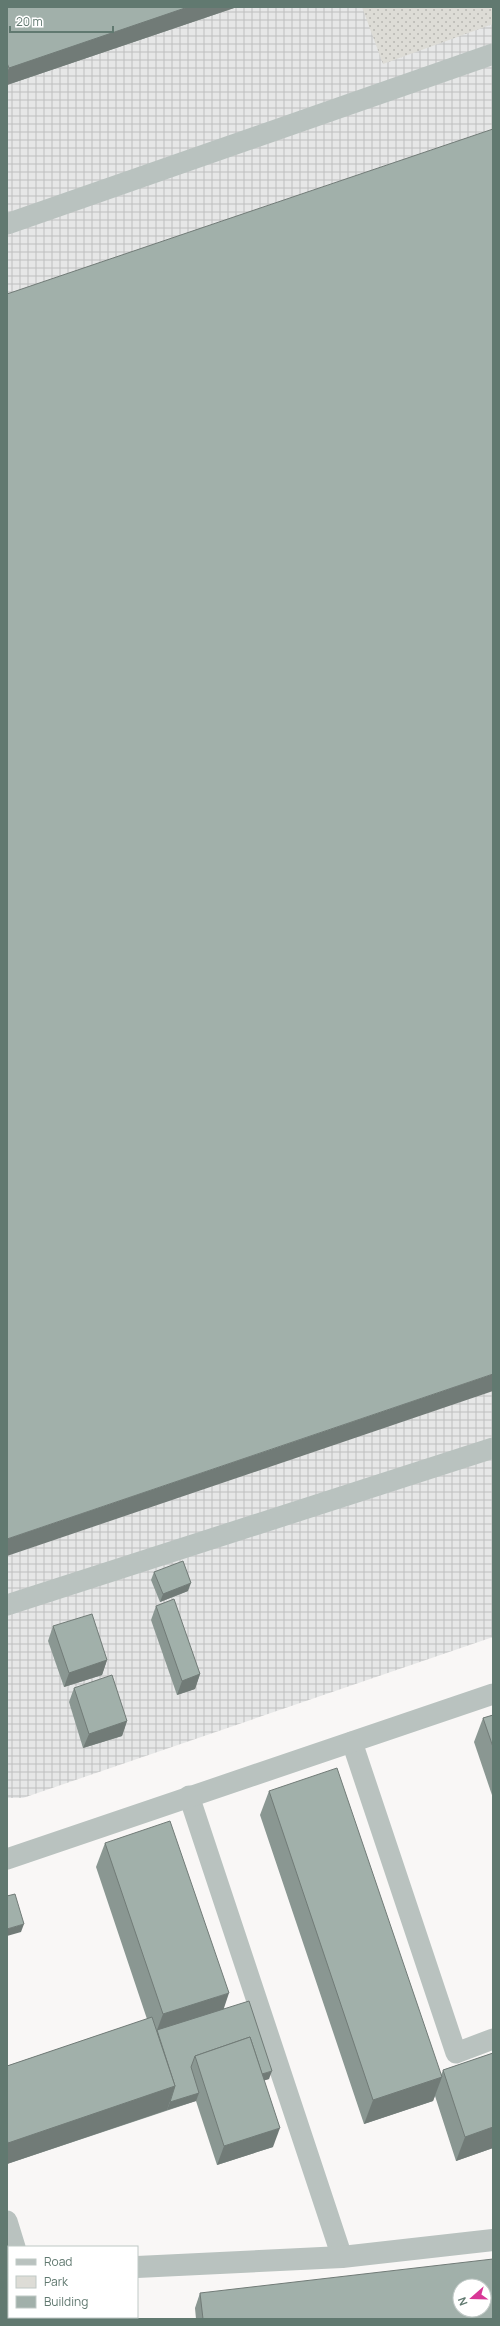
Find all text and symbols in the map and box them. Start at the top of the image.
scale bar [10,8,113,34]
text: 20 m [16,13,43,30]
legend [8,2246,138,2318]
text: Road [44,2253,72,2270]
text: Park [44,2273,69,2290]
north arrow [452,2278,492,2318]
text: Building [44,2293,88,2310]
text: N [454,2295,471,2308]

